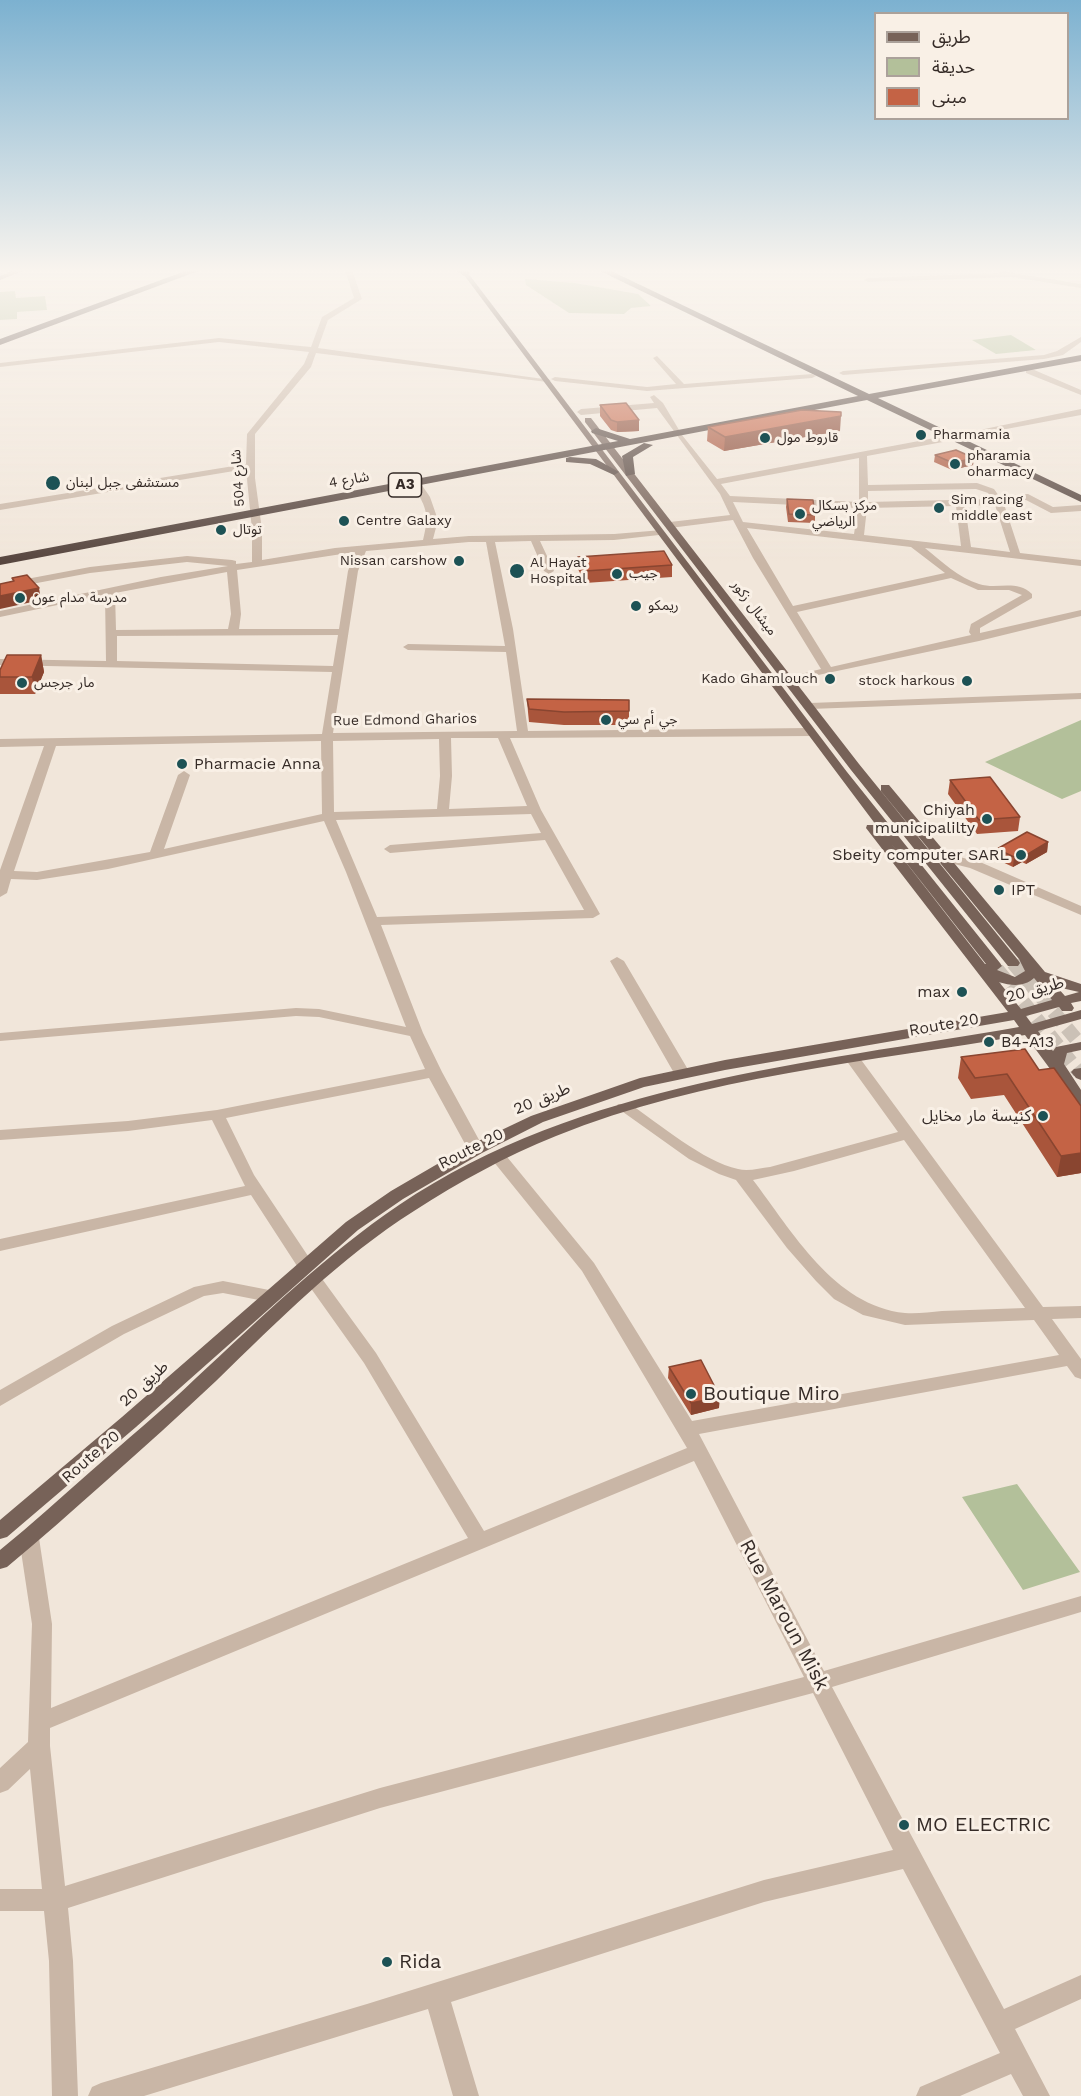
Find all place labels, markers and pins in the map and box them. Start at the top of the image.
place label: Pharmamia [933,427,1010,443]
marker: Pharmamia [914,428,928,442]
place label: قاروط مول [777,430,838,446]
marker: قاروط مول [758,431,772,445]
place label: pharamia oharmacy [967,448,1034,480]
marker: pharamia oharmacy [948,457,962,471]
marker: مستشفى جبل لبنان [44,474,62,492]
place label: مستشفى جبل لبنان [66,475,179,491]
place label: Sim racing middle east [951,492,1032,524]
place label: مركز بسكال الرياضي [812,498,877,530]
marker: Sim racing middle east [932,501,946,515]
marker: مركز بسكال الرياضي [793,507,807,521]
place label: Centre Galaxy [356,513,451,529]
marker: Centre Galaxy [337,514,351,528]
place label: توتال [233,522,262,538]
marker: توتال [214,523,228,537]
place label: Nissan carshow [340,553,447,569]
marker: Nissan carshow [452,554,466,568]
place label: Al Hayat Hospital [530,555,587,588]
marker: Al Hayat Hospital [508,562,526,580]
place label: جيب [629,566,658,582]
marker: جيب [610,567,624,581]
place label: مدرسة مدام عون [32,590,127,606]
marker: مدرسة مدام عون [13,591,27,605]
place label: ريمكو [648,598,679,614]
marker: ريمكو [629,599,643,613]
place label: Kado Ghamlouch [701,671,818,687]
marker: Kado Ghamlouch [823,672,837,686]
place label: stock harkous [858,673,955,689]
marker: stock harkous [960,674,974,688]
place label: مار جرجس [34,675,95,691]
marker: مار جرجس [15,676,29,690]
place label: جي أم سي [618,712,677,728]
marker: جي أم سي [599,713,613,727]
place label: Pharmacie Anna [194,754,321,774]
marker: Pharmacie Anna [175,757,189,771]
place label: Chiyah municipalilty [875,800,975,838]
marker: Chiyah municipalilty [980,812,994,826]
place label: Sbeity computer SARL [832,845,1009,865]
marker: Sbeity computer SARL [1014,848,1028,862]
place label: IPT [1011,880,1035,900]
marker: IPT [992,883,1006,897]
place label: max [917,982,950,1002]
marker: max [955,985,969,999]
place label: B4-A13 [1001,1032,1054,1052]
marker: B4-A13 [982,1035,996,1049]
place label: كنيسة مار مخايل [922,1106,1031,1126]
marker: كنيسة مار مخايل [1036,1109,1050,1123]
place label: Boutique Miro [703,1382,840,1406]
marker: Boutique Miro [684,1387,698,1401]
place label: MO ELECTRIC [916,1813,1051,1837]
marker: MO ELECTRIC [897,1818,911,1832]
place label: Rida [399,1950,441,1974]
marker: Rida [380,1955,394,1969]

